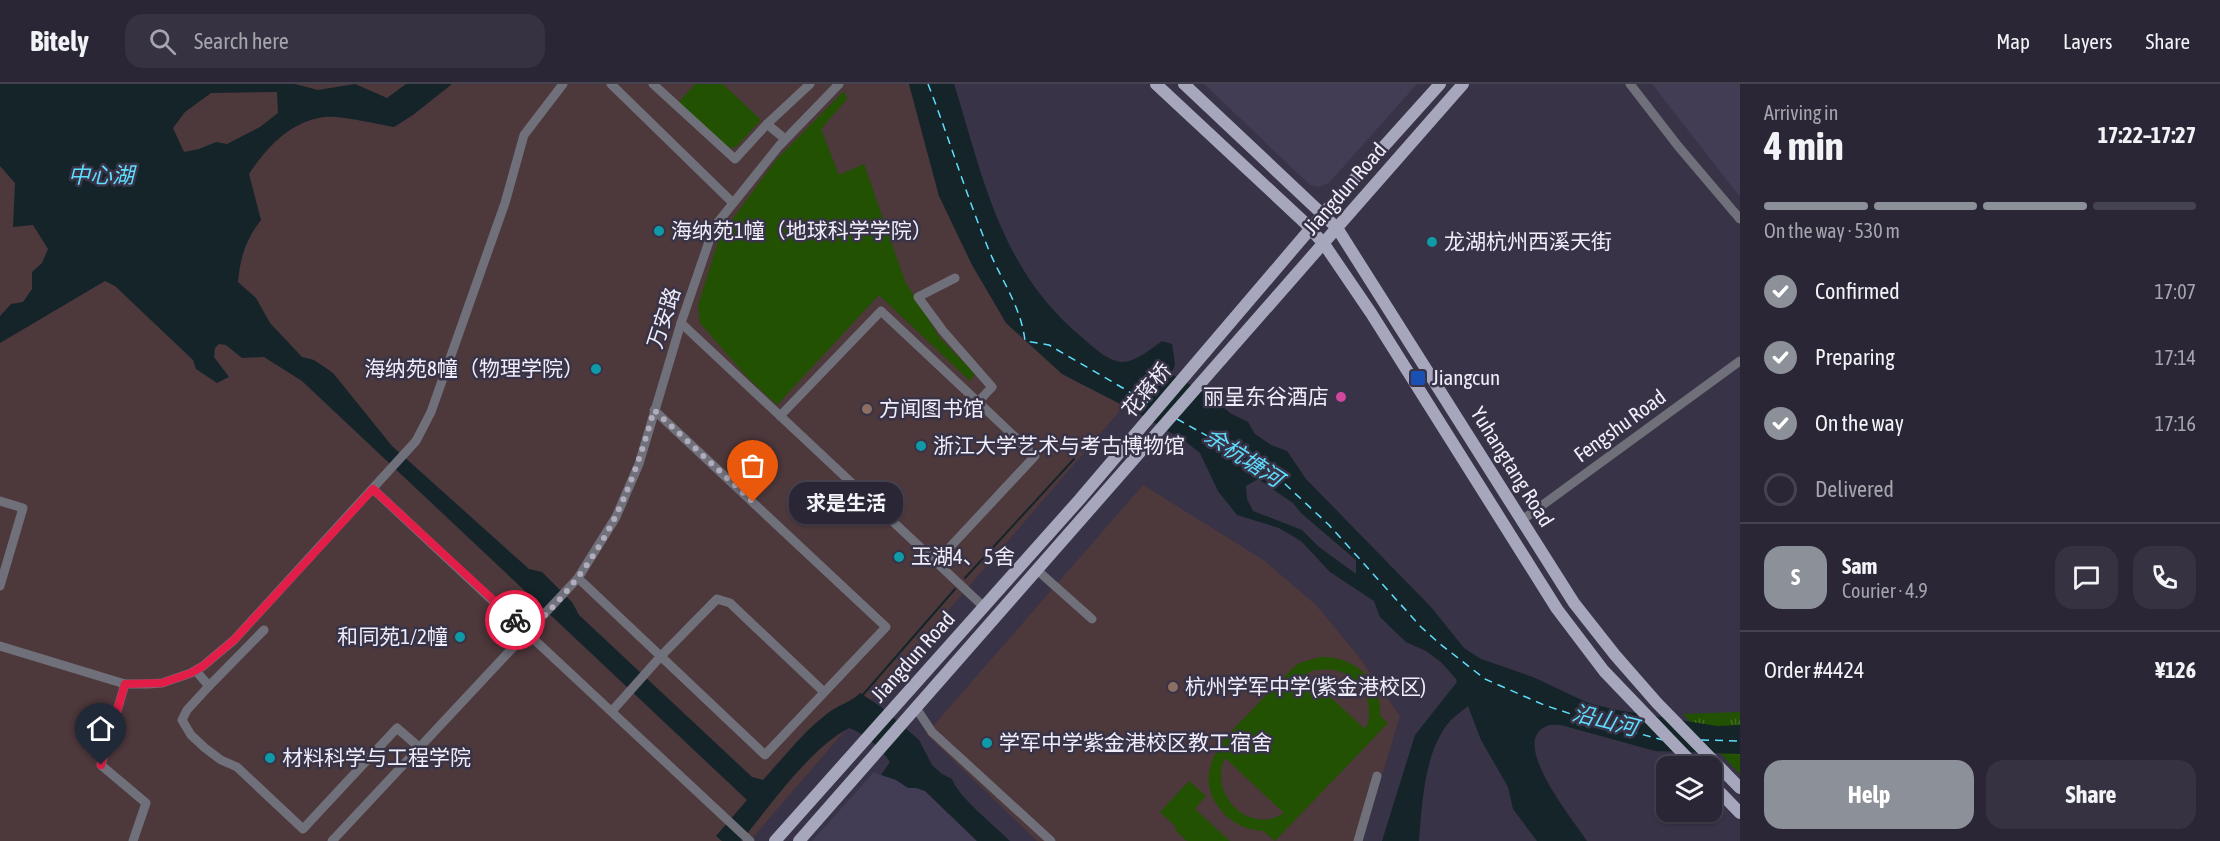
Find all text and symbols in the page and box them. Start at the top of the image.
search box [125,14,545,68]
text: Bitely [30,25,89,57]
icon: search [146,25,179,58]
text: Search here [194,28,289,54]
text: Map [1996,29,2030,53]
text: Layers [2063,29,2113,53]
text: Share [2146,29,2190,53]
text: Arriving in [1764,101,1838,124]
text: 17:22–17:27 [2098,122,2196,148]
text: 4 min [1764,124,1844,168]
street label: Jiangdun Road [1298,138,1390,239]
water label: 中心湖 [68,162,137,188]
place label: 海纳苑1幢（地球科学学院） [671,218,933,242]
text: On the way · 530 m [1764,219,1900,242]
marker: 海纳苑1幢（地球科学学院） [652,224,666,238]
place label: 龙湖杭州西溪天街 [1444,229,1612,253]
marker: 龙湖杭州西溪天街 [1425,235,1439,249]
icon: check [1764,275,1797,308]
text: Confirmed [1815,278,1900,304]
text: 17:07 [2154,280,2196,303]
street label: 万安路 [642,284,684,351]
icon: check [1764,341,1797,374]
text: Preparing [1815,344,1895,370]
text: 17:14 [2155,346,2196,369]
place label: 海纳苑8幢（物理学院） [364,356,584,380]
street label: 花蒋桥 [1117,358,1176,421]
marker: 海纳苑8幢（物理学院） [589,362,603,376]
place label: Jiangcun [1432,365,1500,389]
marker: Jiangcun [1409,369,1427,387]
place label: 丽呈东谷酒店 [1203,384,1329,408]
street label: Fengshu Road [1569,384,1670,466]
marker: 丽呈东谷酒店 [1334,390,1348,404]
place label: 方闻图书馆 [879,396,984,420]
marker: 方闻图书馆 [860,402,874,416]
street label: Yuhangtang Road [1466,402,1559,531]
icon: check [1764,407,1797,440]
text: On the way [1815,410,1904,436]
text: 17:16 [2155,412,2196,435]
water label: 余杭塘河 [1200,422,1291,494]
place label: 浙江大学艺术与考古博物馆 [933,433,1185,457]
marker: 浙江大学艺术与考古博物馆 [914,439,928,453]
pin [727,440,778,502]
icon: bag [736,449,769,482]
text: Delivered [1815,476,1894,502]
callout: 求是生活 [789,481,903,523]
text: 求是生活 [806,491,886,514]
place label: 玉湖4、5舍 [911,544,1015,568]
button: chat [2055,546,2118,609]
button: phone [2133,546,2196,609]
marker: 玉湖4、5舍 [892,550,906,564]
text: Sam [1842,553,1877,579]
text: S [1791,564,1800,590]
text: Courier · 4.9 [1842,579,1928,602]
courier [485,590,545,650]
icon: bike [499,604,532,637]
street label: Jiangdun Road [865,606,959,706]
place label: 和同苑1/2幢 [337,624,448,648]
marker: 和同苑1/2幢 [453,630,467,644]
text: Order #4424 [1764,657,1864,683]
text: ¥126 [2155,657,2196,683]
place label: 杭州学军中学(紫金港校区) [1185,674,1426,698]
marker: 杭州学军中学(紫金港校区) [1166,680,1180,694]
water label: 沿山河 [1570,699,1644,742]
pin [75,703,126,765]
icon: home [84,712,117,745]
place label: 学军中学紫金港校区教工宿舍 [999,730,1272,754]
marker: 学军中学紫金港校区教工宿舍 [980,736,994,750]
place label: 材料科学与工程学院 [282,745,471,769]
marker: 材料科学与工程学院 [263,751,277,765]
map controls [1656,756,1722,822]
button: layers [1656,756,1722,822]
button: Help [1764,760,1974,829]
button: Share [1986,760,2196,829]

